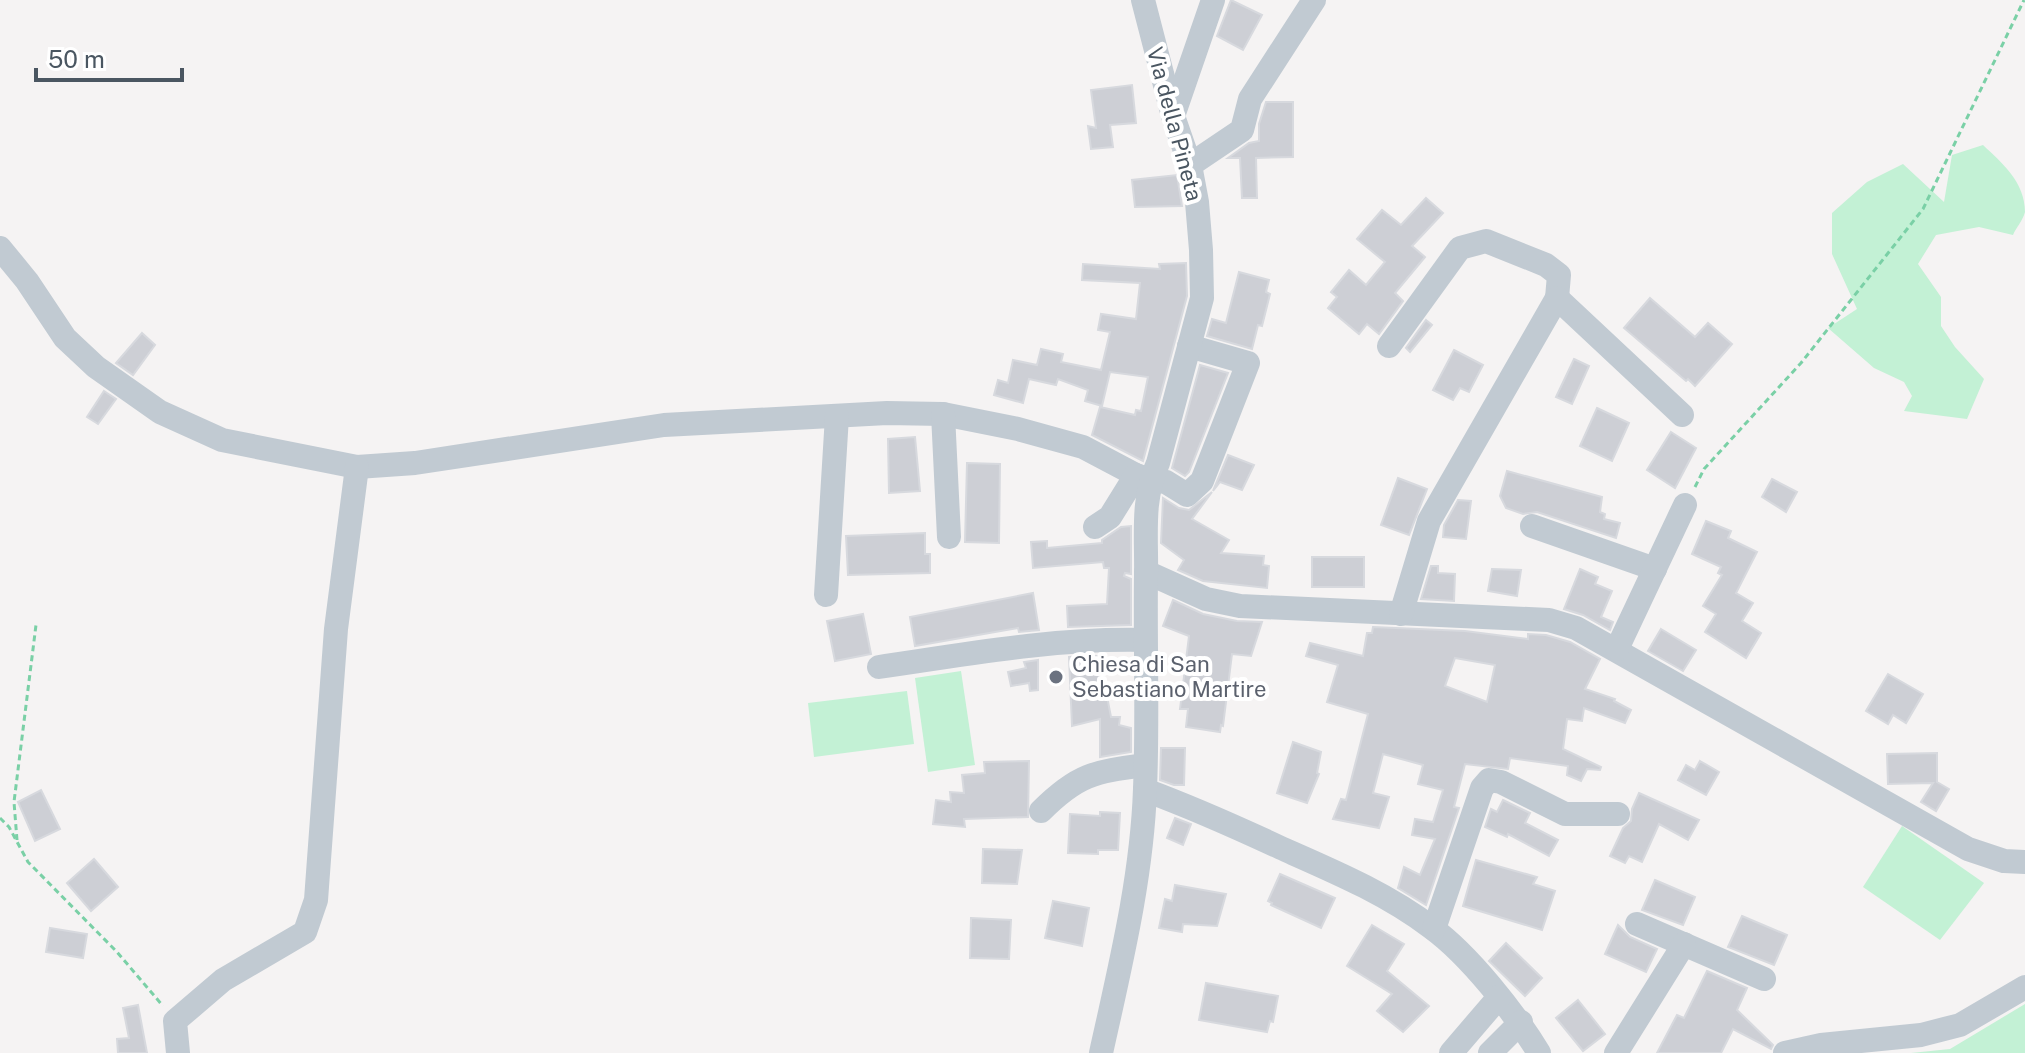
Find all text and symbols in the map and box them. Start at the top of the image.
scale bar [36,32,182,82]
street label: Via della Pineta [1142,44,1208,204]
text: 50 m [48,45,105,73]
place label: Chiesa di San Sebastiano Martire [1072,651,1267,702]
marker: Chiesa di San Sebastiano Martire [1047,668,1065,686]

